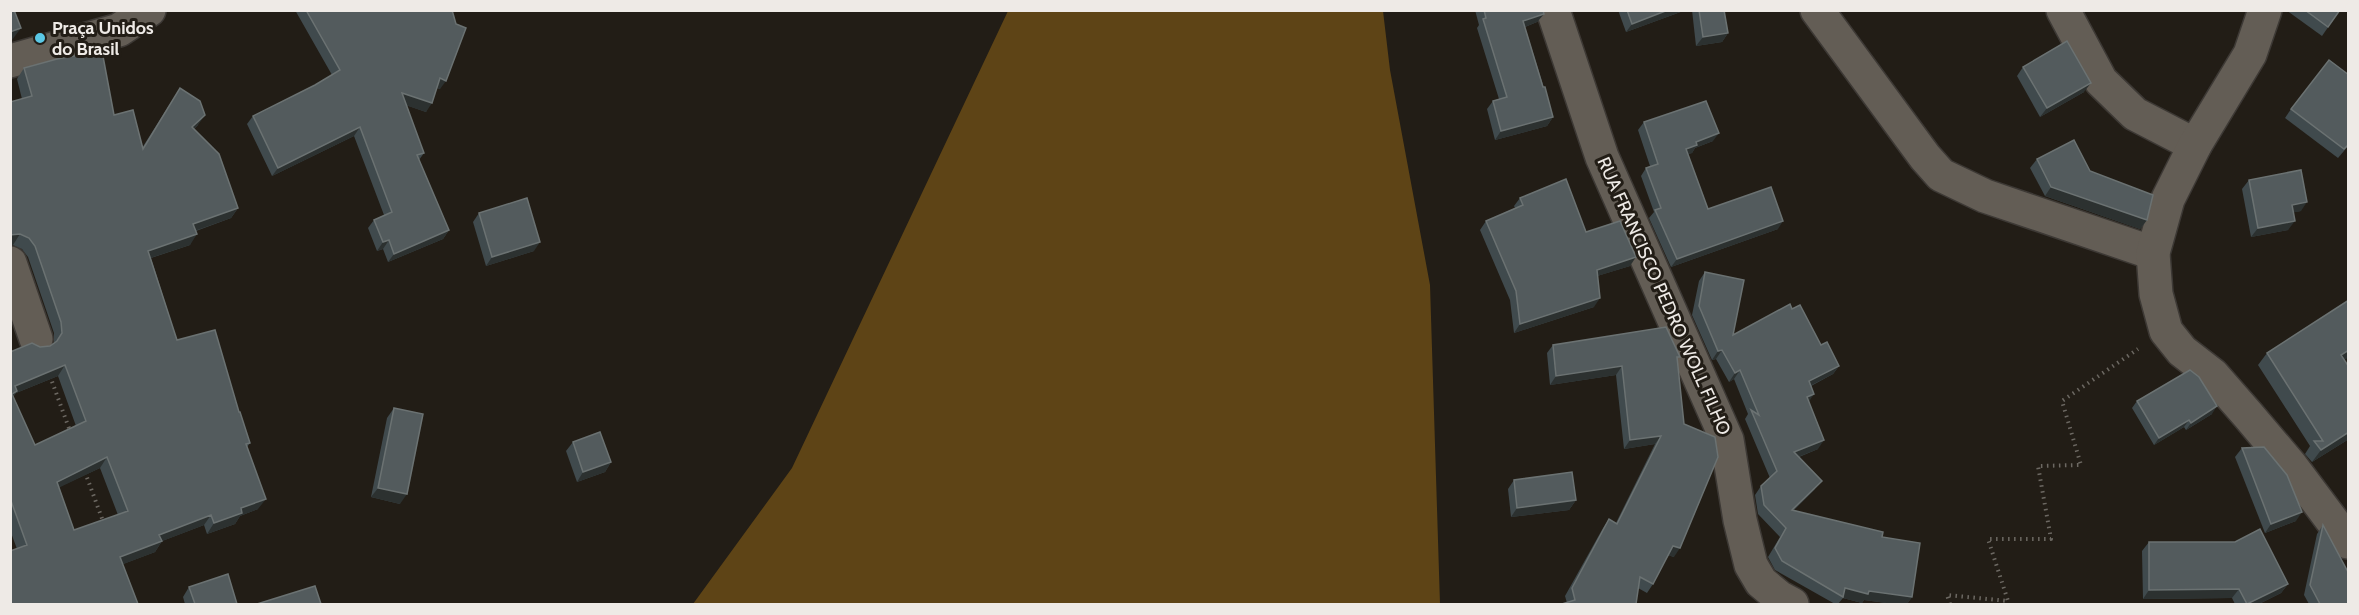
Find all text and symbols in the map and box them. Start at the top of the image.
place label: Praça Unidos do Brasil [52,17,154,60]
marker: Praça Unidos do Brasil [33,31,47,45]
street label: RUA FRANCISCO PEDRO WOLL FILHO [1592,153,1736,439]

